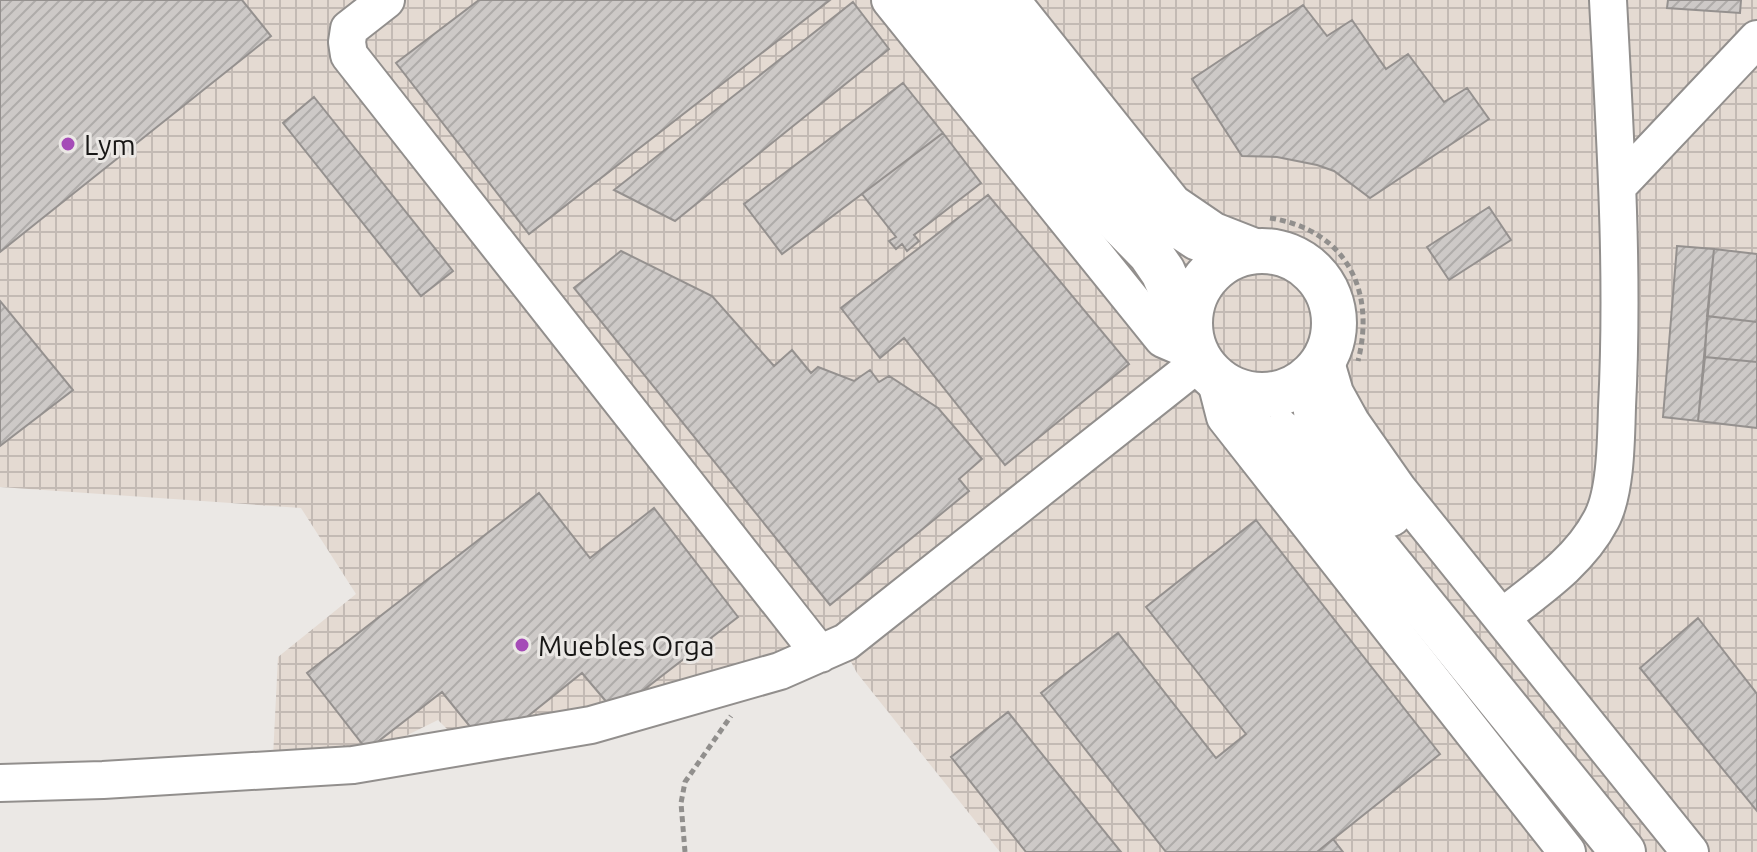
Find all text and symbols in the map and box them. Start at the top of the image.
place label: Lym [84,129,136,160]
marker: Lym [59,135,77,153]
place label: Muebles Orga [538,630,714,661]
marker: Muebles Orga [513,636,531,654]

